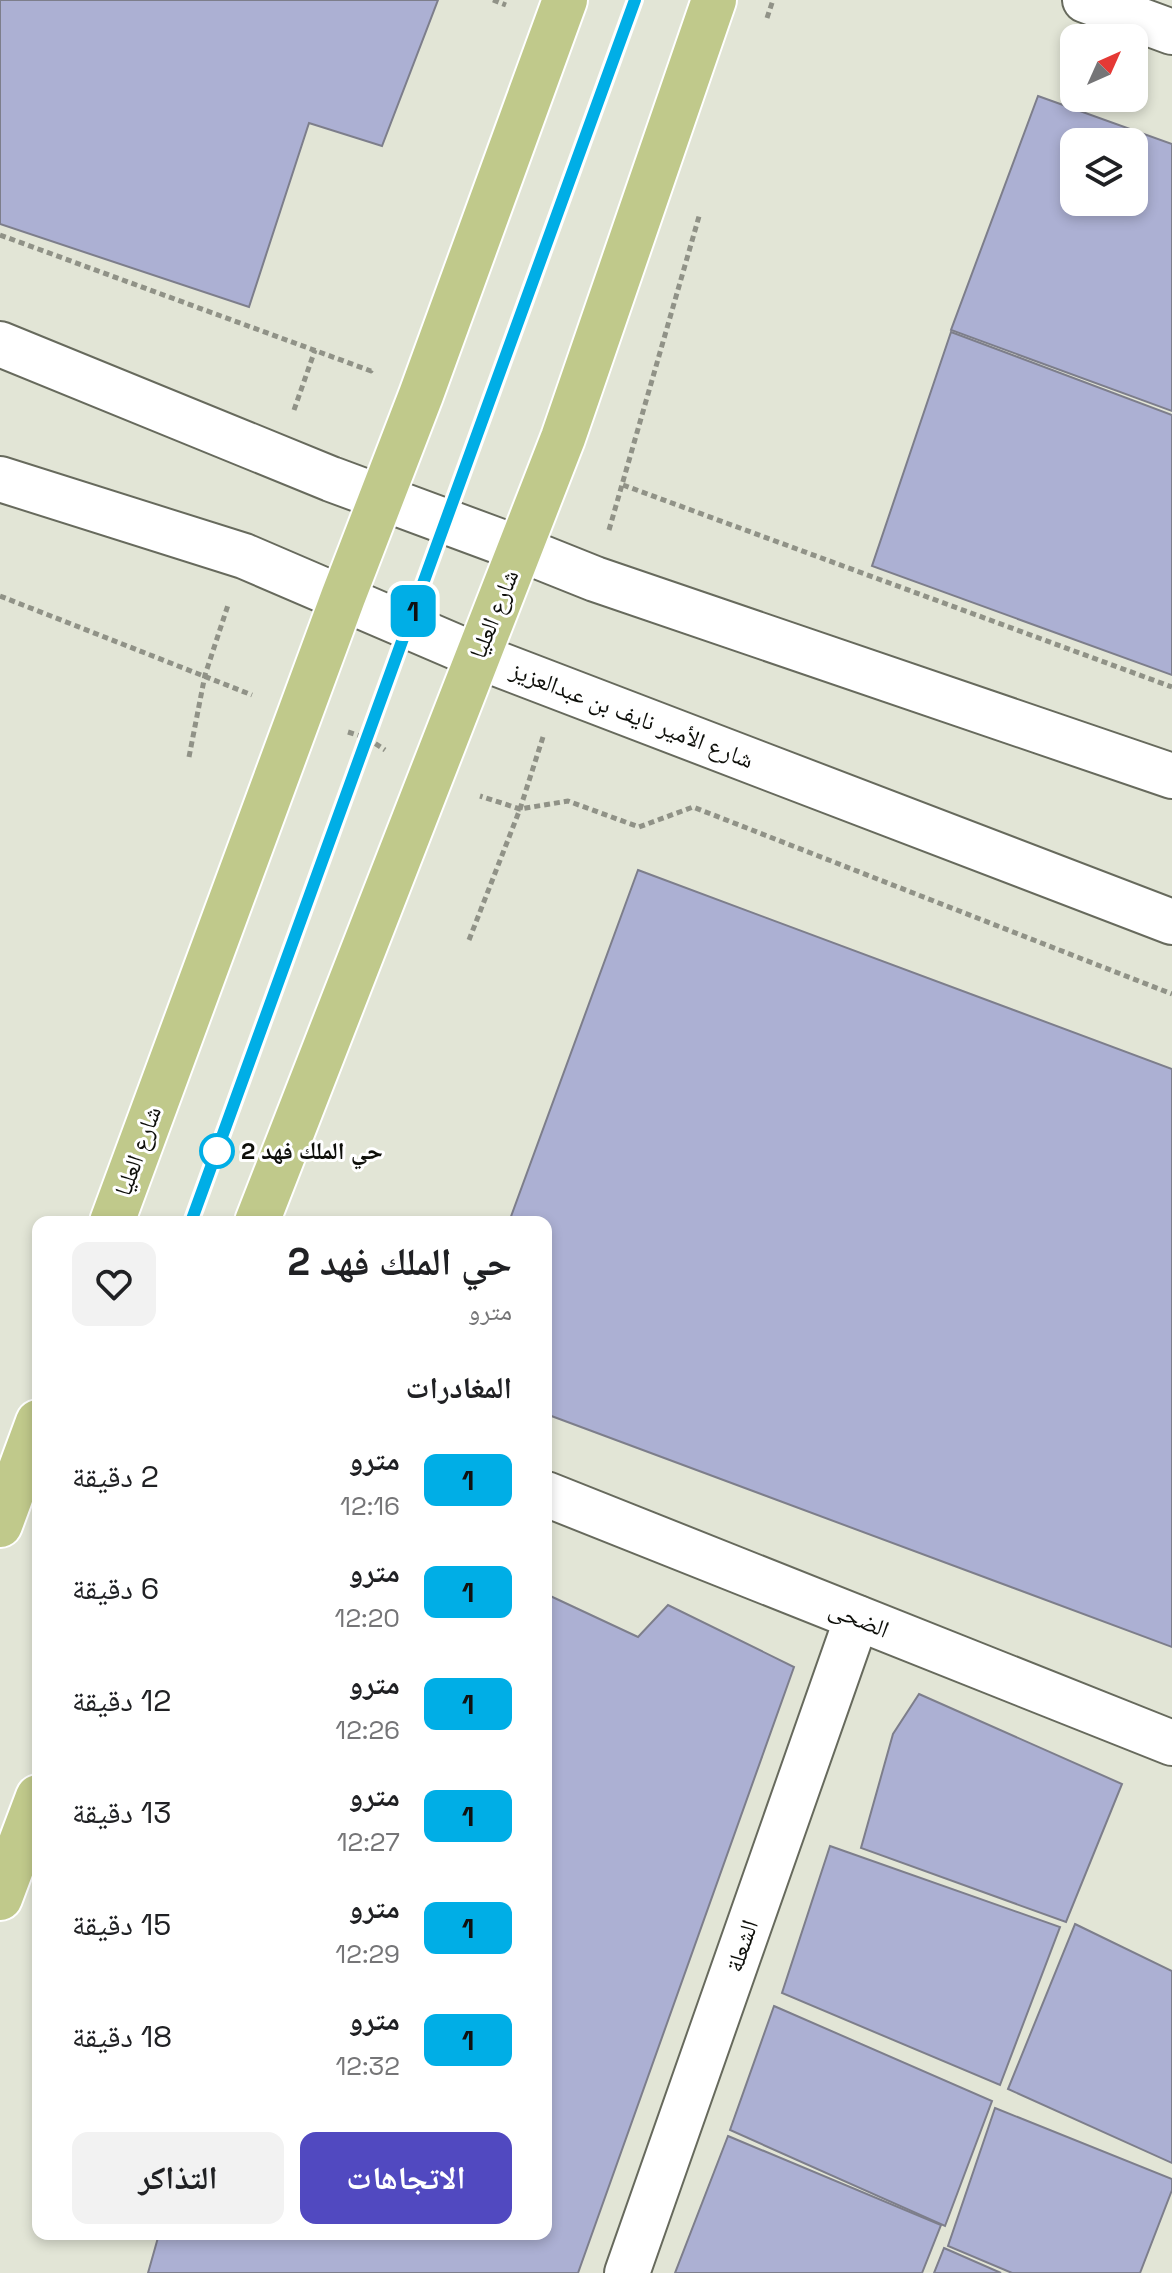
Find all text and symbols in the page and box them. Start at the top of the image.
north arrow [1060,24,1148,112]
map controls [1060,24,1148,216]
button: layers [1060,128,1148,216]
street label: شارع العليا [462,565,525,663]
line badge: 1 [387,585,439,637]
text: 1 [407,593,419,629]
street label: شارع الأمير نايف بن عبدالعزيز [505,654,758,775]
street label: شارع العليا [107,1102,168,1200]
marker: حي الملك فهد 2 [200,1134,234,1168]
place label: حي الملك فهد 2 [241,1135,383,1170]
text: حي الملك فهد 2 [287,1238,512,1286]
button: heart [72,1242,156,1326]
text: مترو [468,1294,512,1328]
text: المغادرات [405,1368,512,1407]
text: مترو [348,1440,400,1479]
text: 2 دقيقة [72,1457,159,1496]
text: 1 [462,1462,474,1498]
text: 12:16 [340,1489,400,1523]
text: مترو [348,1552,400,1591]
text: 6 دقيقة [72,1569,159,1608]
text: 1 [462,1574,474,1610]
street label: الضحى [825,1593,894,1645]
text: 12:20 [335,1601,400,1635]
text: مترو [348,1664,400,1703]
text: 12 دقيقة [72,1681,171,1720]
text: 1 [462,1686,474,1722]
text: 12:26 [335,1713,400,1747]
text: مترو [348,1776,400,1815]
text: 13 دقيقة [72,1793,171,1832]
text: 1 [462,1798,474,1834]
text: 12:27 [337,1825,400,1859]
text: مترو [348,1888,400,1927]
text: 15 دقيقة [72,1905,171,1944]
text: 1 [462,1910,474,1946]
street label: الشعلة [718,1916,765,1976]
text: 12:29 [335,1937,400,1971]
text: مترو [348,2000,400,2039]
text: 18 دقيقة [72,2017,172,2056]
text: 1 [462,2022,474,2058]
text: 12:32 [335,2049,400,2083]
button: التذاكر [72,2132,284,2224]
button: الاتجاهات [300,2132,512,2224]

